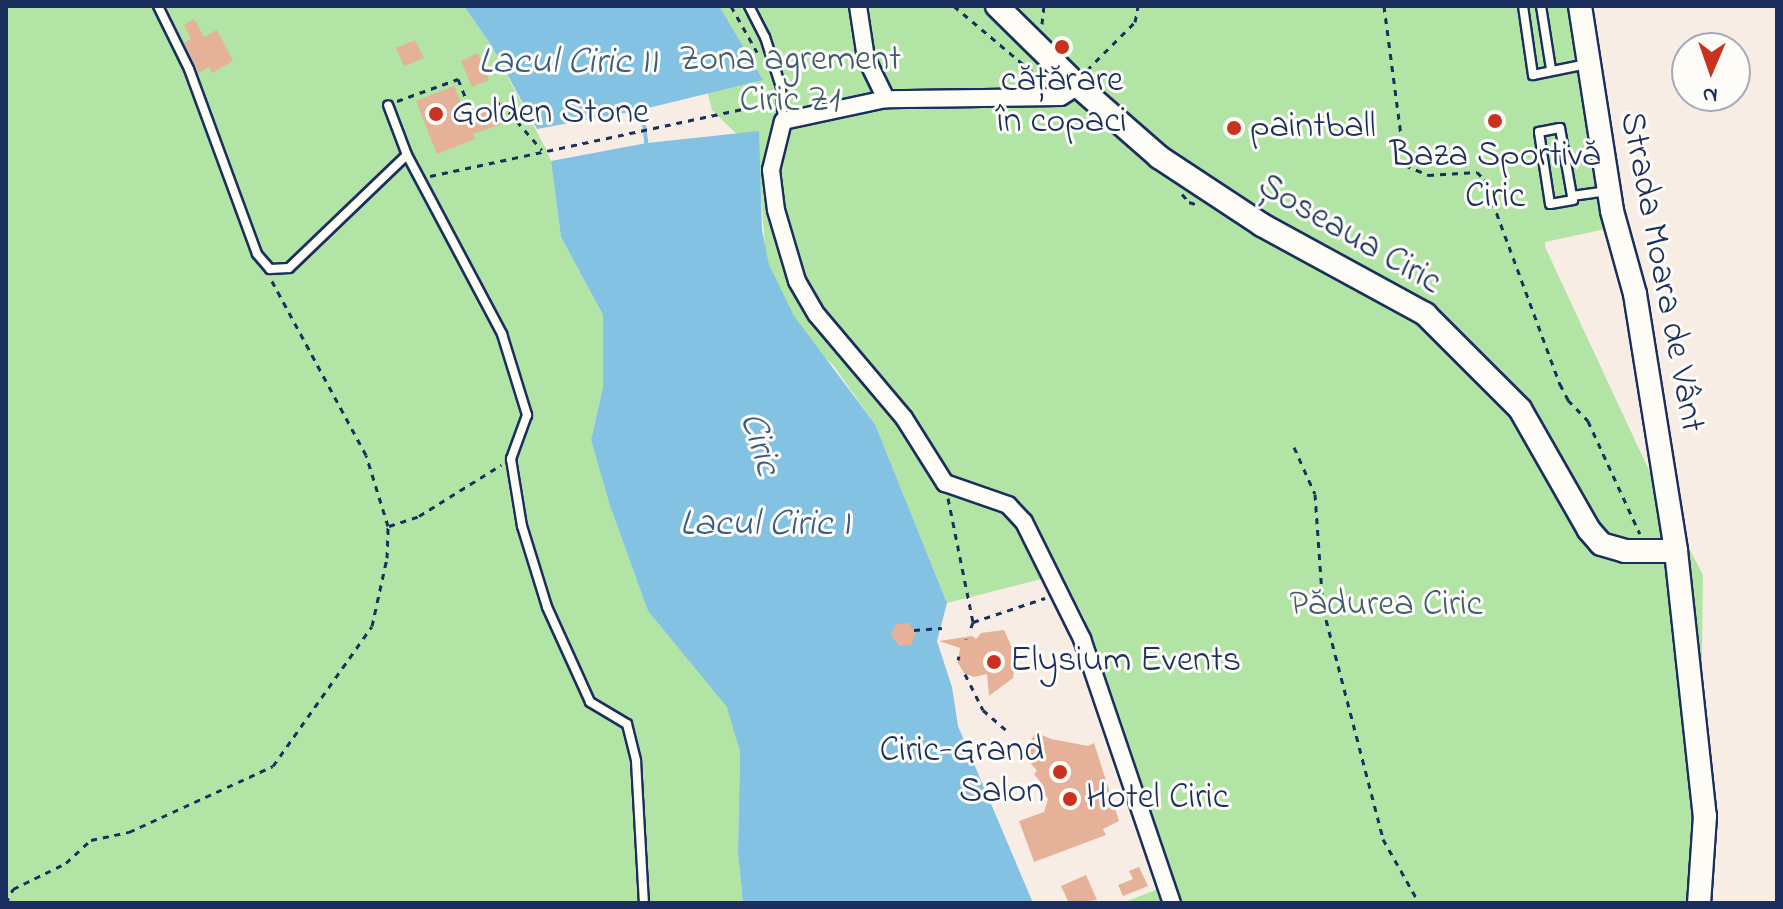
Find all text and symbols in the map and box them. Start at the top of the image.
north arrow [1671,32,1751,112]
park label: Zona agrement Ciric Z1 [679,38,901,123]
marker: cățărare în copaci [1053,38,1071,56]
water label: Lacul Ciric II [478,41,658,87]
place label: cățărare în copaci [997,59,1127,144]
text: N [1702,78,1718,110]
place label: Golden Stone [452,92,649,136]
marker: Golden Stone [427,105,445,123]
place label: paintball [1250,106,1376,150]
street label: Strada Moara de Vânt [1609,108,1713,436]
marker: Baza Sportivă Ciric [1486,112,1504,130]
marker: paintball [1225,119,1243,137]
place label: Baza Sportivă Ciric [1390,134,1600,219]
street label: Șoseaua Ciric [1250,165,1448,305]
water label: Ciric [727,407,789,481]
water label: Lacul Ciric I [680,503,850,549]
park label: Pădurea Ciric [1289,584,1483,628]
place label: Elysium Events [1010,640,1241,684]
marker: Elysium Events [985,653,1003,671]
place label: Ciric-Grand Salon [879,729,1044,814]
marker: Ciric-Grand Salon [1051,763,1069,781]
place label: Hotel Ciric [1086,777,1229,821]
marker: Hotel Ciric [1061,790,1079,808]

